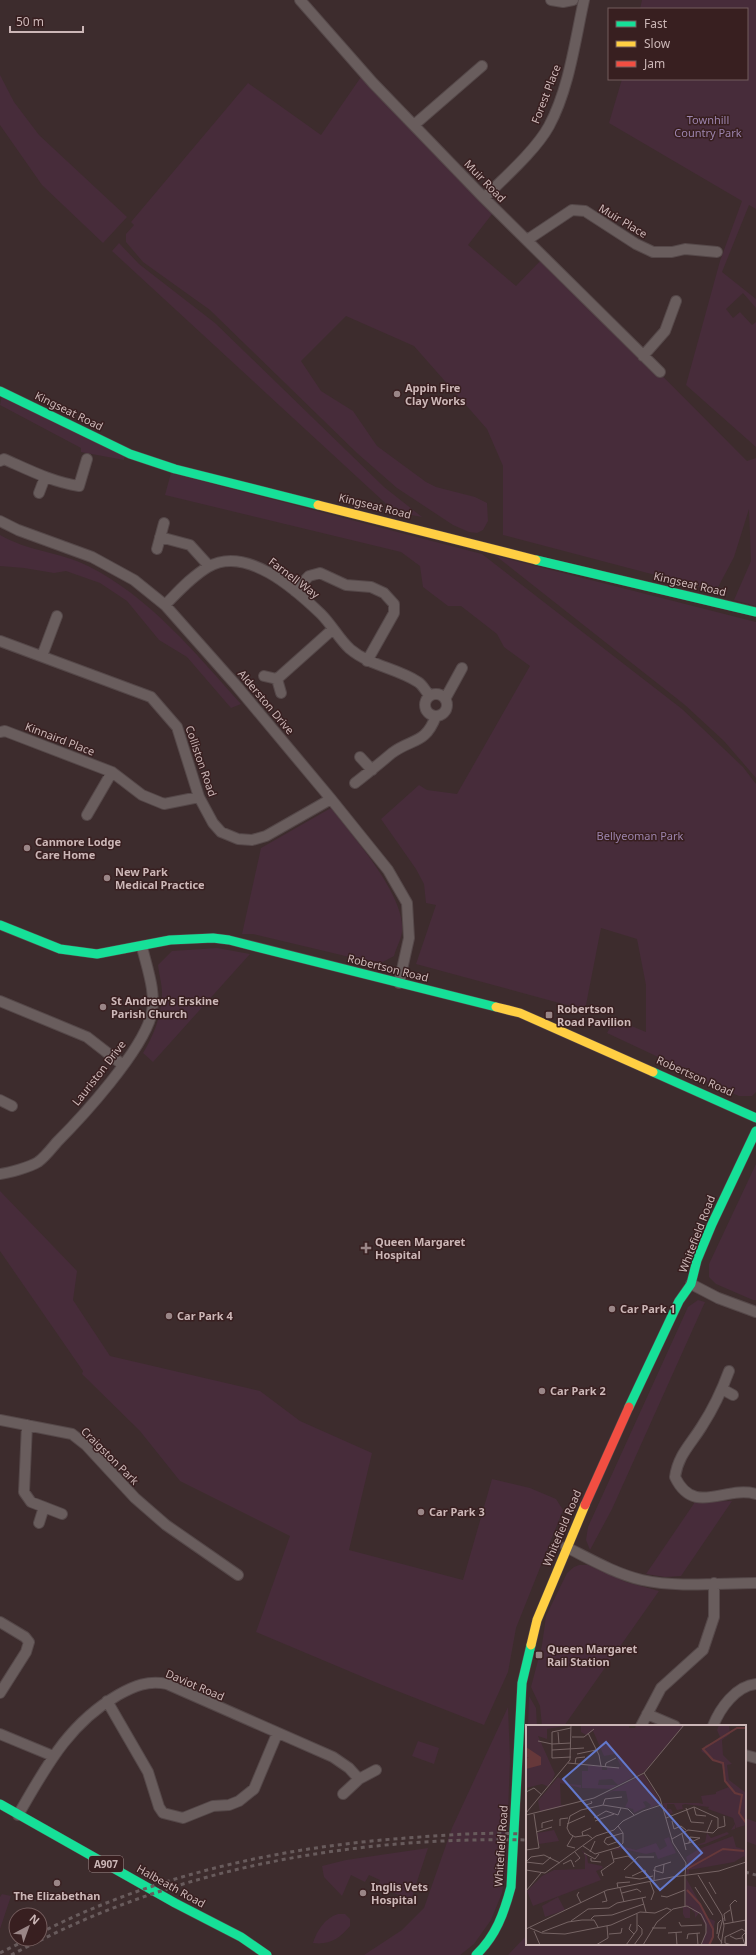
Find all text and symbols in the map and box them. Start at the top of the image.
scale bar [10,8,83,34]
legend [608,8,748,80]
text: 50 m [16,13,44,30]
text: Fast [644,15,668,32]
text: Slow [644,35,671,52]
text: Jam [643,55,665,72]
street label: Forest Place [527,62,564,126]
park label: Townhill Country Park [674,112,742,140]
street label: Muir Road [461,156,509,205]
street label: Muir Place [596,200,650,241]
place label: Appin Fire Clay Works [405,380,466,408]
street label: Kingseat Road [33,388,106,434]
marker: Appin Fire Clay Works [392,389,402,399]
street label: Kingseat Road [337,489,413,522]
street label: Farnell Way [266,554,323,602]
street label: Kingseat Road [652,568,728,599]
street label: Alderston Drive [235,666,298,737]
street label: Kinnaird Place [23,718,97,759]
street label: Colliston Road [182,723,221,798]
park label: Bellyeoman Park [597,828,684,843]
place label: Canmore Lodge Care Home [35,834,121,862]
marker: Canmore Lodge Care Home [22,843,32,853]
place label: New Park Medical Practice [115,864,205,892]
marker: New Park Medical Practice [102,873,112,883]
street label: Robertson Road [346,950,430,985]
place label: St Andrew's Erskine Parish Church [111,993,219,1021]
place label: Robertson Road Pavilion [557,1001,631,1029]
marker: St Andrew's Erskine Parish Church [98,1002,108,1012]
marker: Robertson Road Pavilion [544,1010,554,1020]
street label: Lauriston Drive [68,1037,129,1108]
street label: Robertson Road [654,1052,736,1099]
street label: Whitefield Road [675,1193,718,1275]
place label: Queen Margaret Hospital [375,1234,466,1262]
marker: Queen Margaret Hospital [360,1242,372,1254]
place label: Car Park 1 [620,1301,676,1316]
marker: Car Park 1 [607,1304,617,1314]
place label: Car Park 4 [177,1308,233,1323]
marker: Car Park 4 [164,1311,174,1321]
place label: Car Park 2 [550,1383,606,1398]
marker: Car Park 2 [537,1386,547,1396]
street label: Craigston Park [78,1424,143,1488]
street label: Whitefield Road [539,1487,584,1568]
place label: Car Park 3 [429,1504,485,1519]
marker: Car Park 3 [416,1507,426,1517]
place label: Queen Margaret Rail Station [547,1641,638,1669]
marker: Queen Margaret Rail Station [534,1650,544,1660]
street label: Daviot Road [163,1665,227,1704]
inset map [526,1725,746,1945]
street label: Whitefield Road [490,1805,511,1887]
road number: A907 [89,1856,123,1872]
street label: Halbeath Road [134,1860,208,1911]
marker: The Elizabethan [52,1878,62,1888]
place label: Inglis Vets Hospital [371,1879,429,1907]
place label: The Elizabethan [14,1888,100,1903]
marker: Inglis Vets Hospital [358,1888,368,1898]
north arrow [8,1907,48,1947]
text: N [27,1910,43,1928]

